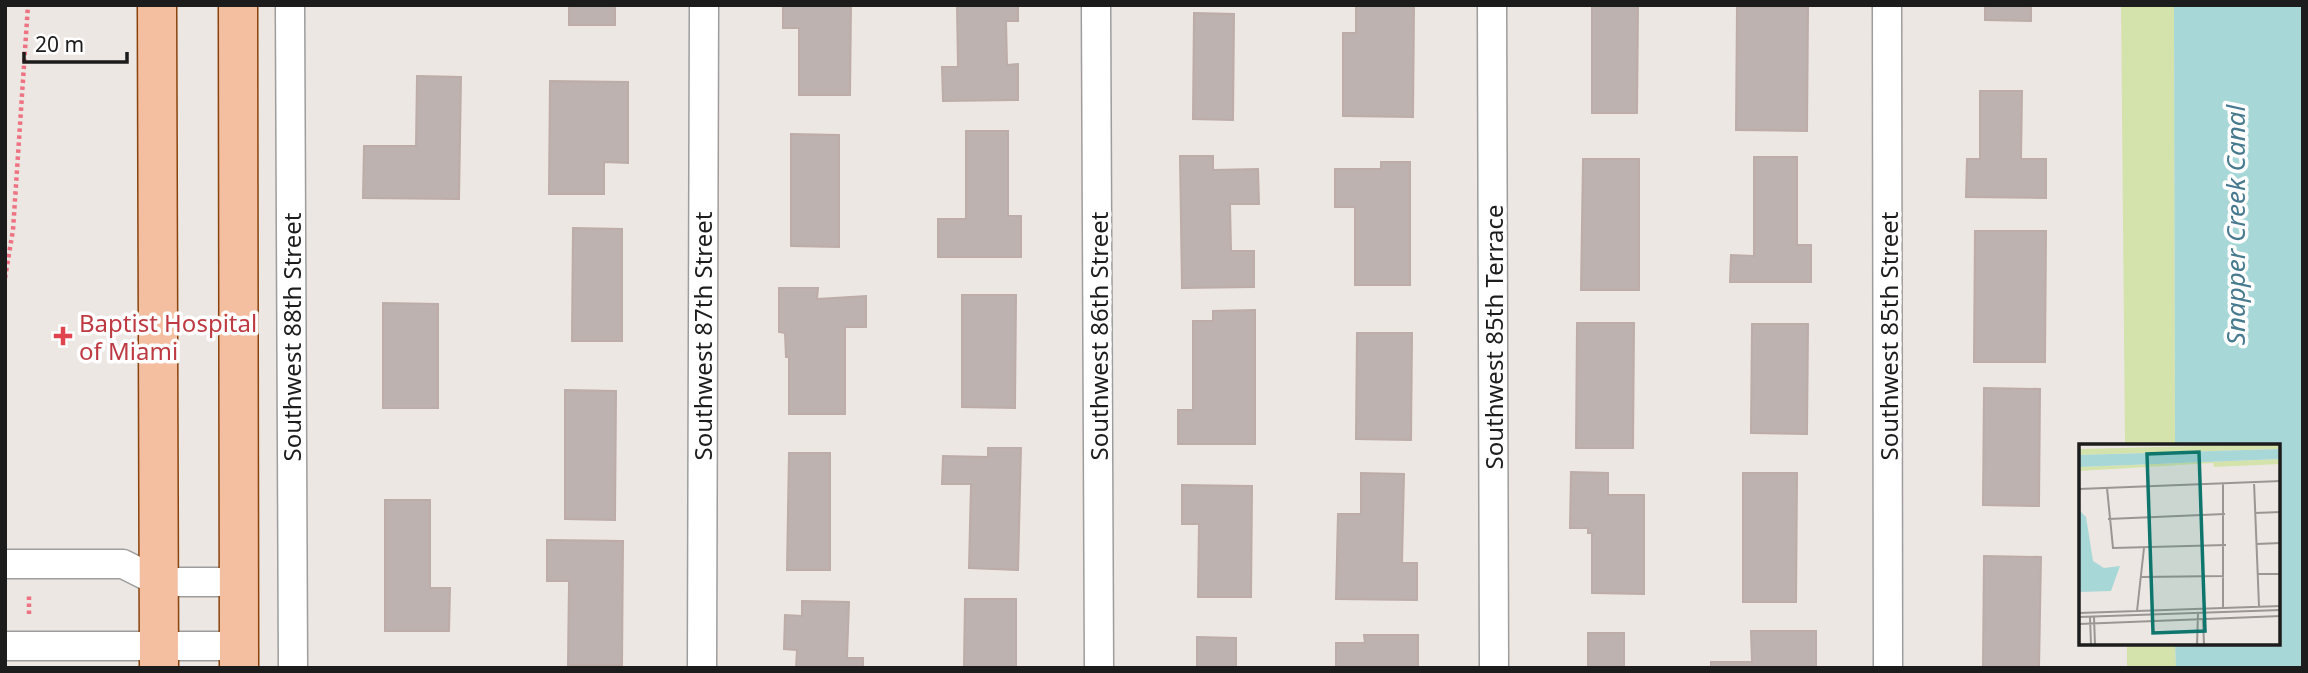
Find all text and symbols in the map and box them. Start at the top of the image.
scale bar [24,21,128,65]
text: 20 m [35,30,84,58]
water label: Snapper Creek Canal [2217,104,2253,345]
street label: Southwest 85th Terrace [1477,204,1510,470]
street label: Southwest 87th Street [686,211,719,461]
street label: Southwest 86th Street [1082,211,1115,461]
street label: Southwest 85th Street [1872,211,1905,461]
street label: Southwest 88th Street [275,212,308,462]
place label: Baptist Hospital of Miami [79,306,257,367]
marker: Baptist Hospital of Miami [53,326,73,346]
inset map [2079,444,2280,645]

